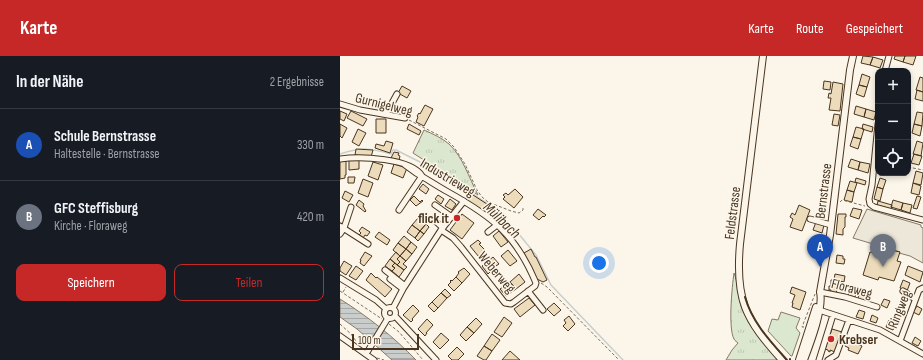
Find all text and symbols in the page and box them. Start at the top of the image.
text: Karte [20,17,57,40]
text: Karte [748,20,774,37]
text: Route [796,20,824,37]
text: Gespeichert [846,20,903,37]
map controls [875,68,911,176]
button: + [875,68,911,104]
text: In der Nähe [16,72,83,92]
text: 2 Ergebnisse [270,74,324,90]
street label: Gurnigelweg [354,89,415,120]
button: − [875,104,911,140]
text: Schule Bernstrasse [54,127,156,146]
text: A [26,137,32,153]
text: 330 m [297,137,324,153]
button: locate [875,140,911,176]
text: Haltestelle · Bernstrasse [54,146,160,162]
street label: Industrieweg [417,154,479,201]
street label: Bernstrasse [812,162,835,220]
street label: Feldstrasse [721,186,744,240]
water label: Mülibach [479,198,524,243]
text: GFC Steffisburg [54,199,138,218]
text: B [26,209,32,225]
text: 420 m [297,209,324,225]
place label: flick it [418,210,449,227]
marker: flick it [452,213,462,223]
text: Kirche · Floraweg [54,218,127,234]
pin: A [807,234,833,267]
pin: B [870,234,896,267]
street label: Weberweg [474,248,519,297]
your location [589,253,609,273]
button: Speichern [16,264,166,301]
button: Teilen [174,264,324,301]
street label: Floraweg [829,275,875,302]
street label: Ringweg [884,287,915,331]
place label: Krebser [839,331,878,348]
scale bar [352,332,419,351]
text: 100 m [358,334,380,347]
marker: Krebser [826,334,836,344]

